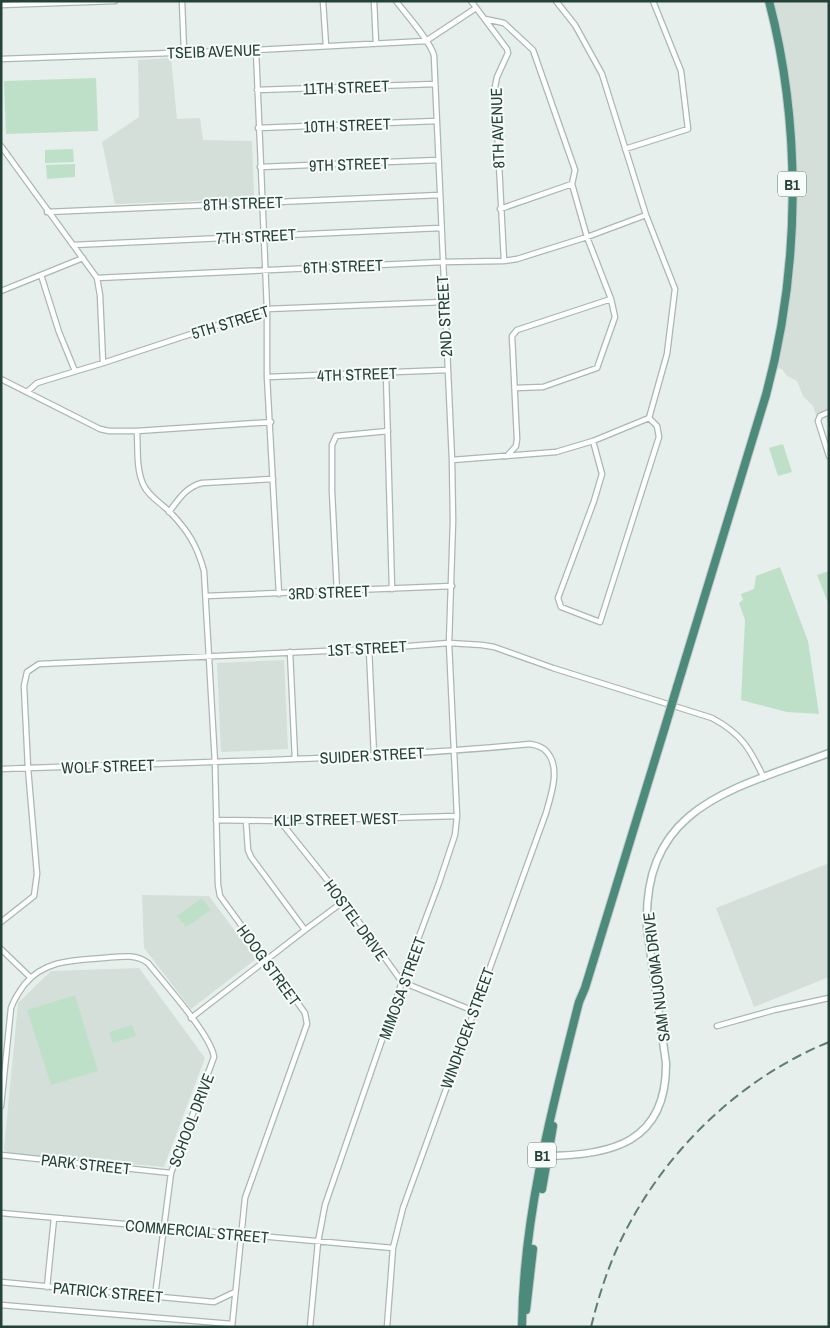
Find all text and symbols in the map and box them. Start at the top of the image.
street label: TSEIB AVENUE [167,38,261,64]
street label: 11TH STREET [302,74,390,100]
street label: 8TH AVENUE [485,87,509,169]
street label: 10TH STREET [303,112,391,138]
street label: 9TH STREET [309,152,389,176]
road number: B1 [778,172,806,196]
street label: 8TH STREET [203,191,283,215]
street label: 7TH STREET [215,223,297,249]
street label: 6TH STREET [303,254,383,278]
street label: 2ND STREET [431,275,457,357]
street label: 5TH STREET [188,300,272,344]
street label: 4TH STREET [317,362,397,386]
street label: 3RD STREET [288,580,370,604]
street label: 1ST STREET [327,635,407,661]
street label: SUIDER STREET [319,741,425,769]
street label: WOLF STREET [61,753,155,779]
street label: KLIP STREET WEST [273,807,399,831]
street label: HOSTEL DRIVE [319,875,393,965]
street label: SAM NUJOMA DRIVE [637,911,675,1043]
street label: HOOG STREET [232,920,306,1010]
street label: MIMOSA STREET [373,934,431,1042]
street label: WINDHOEK STREET [435,964,499,1092]
street label: SCHOOL DRIVE [163,1070,219,1170]
road number: B1 [528,1142,556,1168]
street label: PARK STREET [40,1148,132,1180]
street label: COMMERCIAL STREET [124,1214,270,1248]
street label: PATRICK STREET [52,1276,164,1308]

